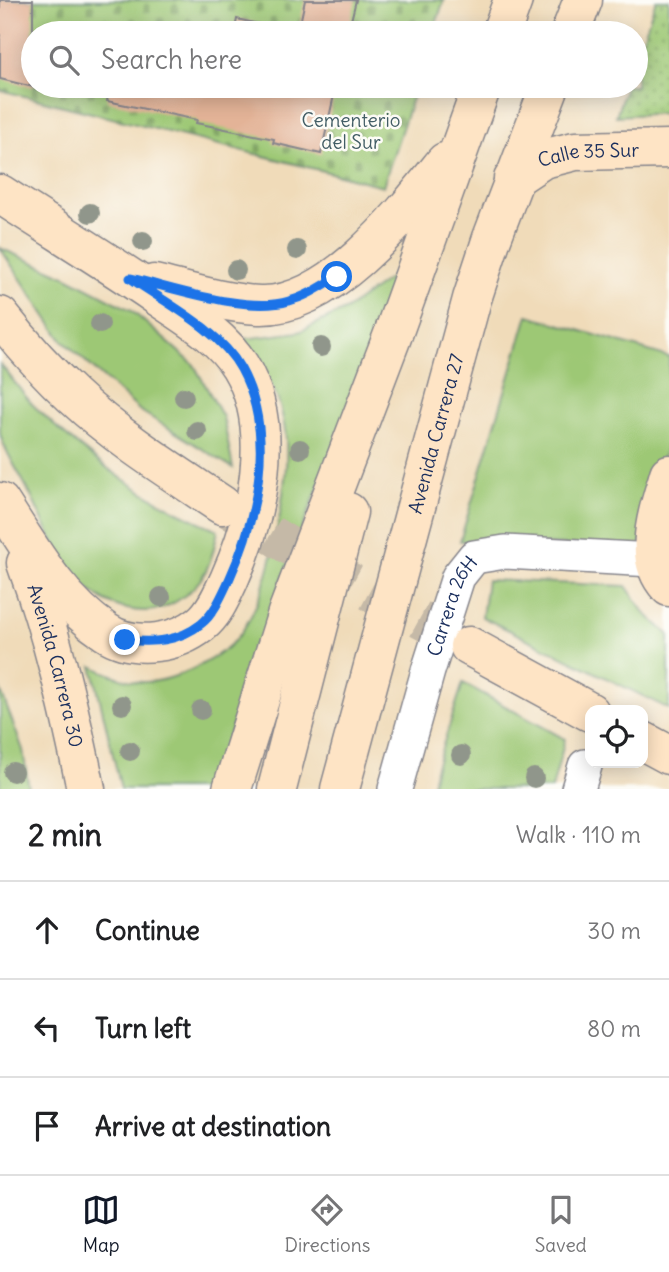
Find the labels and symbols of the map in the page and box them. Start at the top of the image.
park label: Cementerio del Sur [301,108,401,154]
street label: Calle 35 Sur [535,138,640,172]
route start [321,261,352,292]
street label: Avenida Carrera 27 [403,351,469,516]
street label: Carrera 26H [422,551,482,659]
street label: Avenida Carrera 30 [22,581,89,750]
route end [109,624,140,655]

